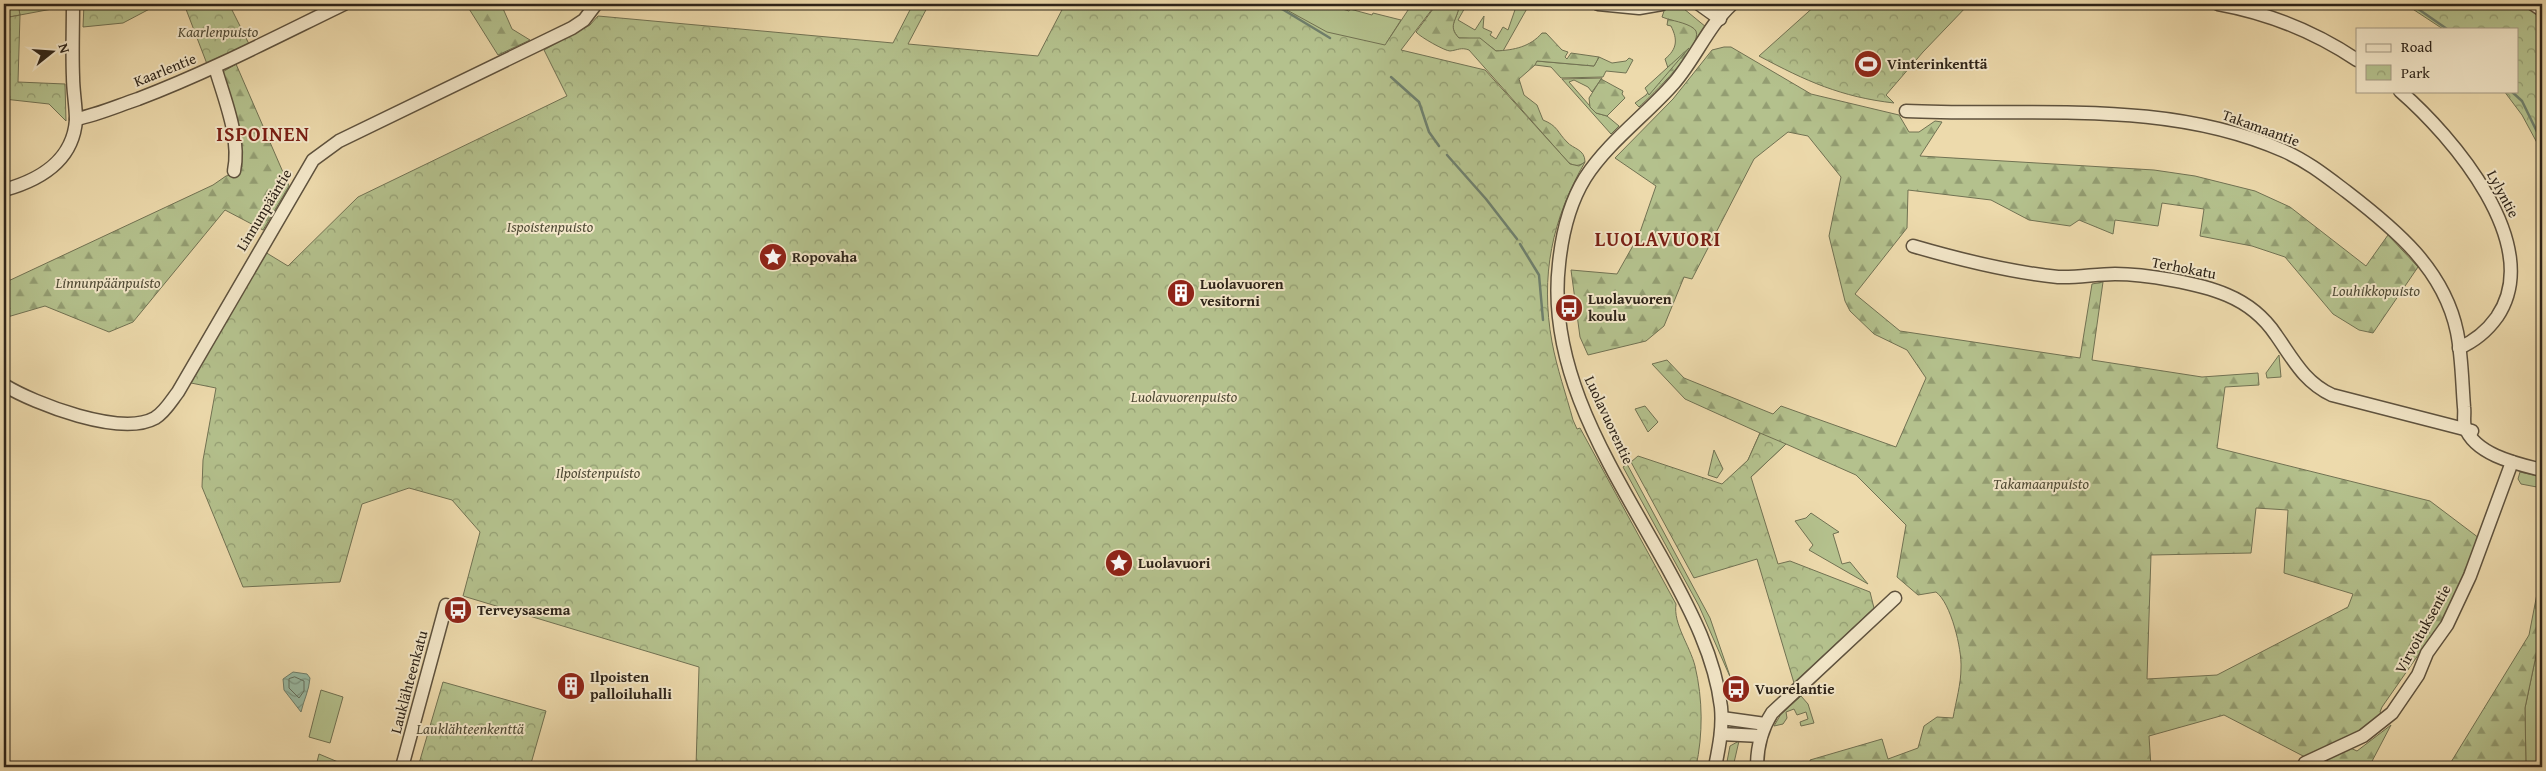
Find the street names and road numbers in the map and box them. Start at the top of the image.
street label: Kaarlentie [131,48,199,92]
street label: Takamaantie [2220,104,2303,151]
street label: Linnunpääntie [231,165,296,255]
street label: Lylyntie [2482,166,2525,221]
street label: Terhokatu [2150,251,2219,284]
street label: Luolavuorentie [1580,372,1639,467]
street label: Virvoituksentie [2390,581,2456,677]
street label: Lauklähteenkatu [385,627,433,736]

